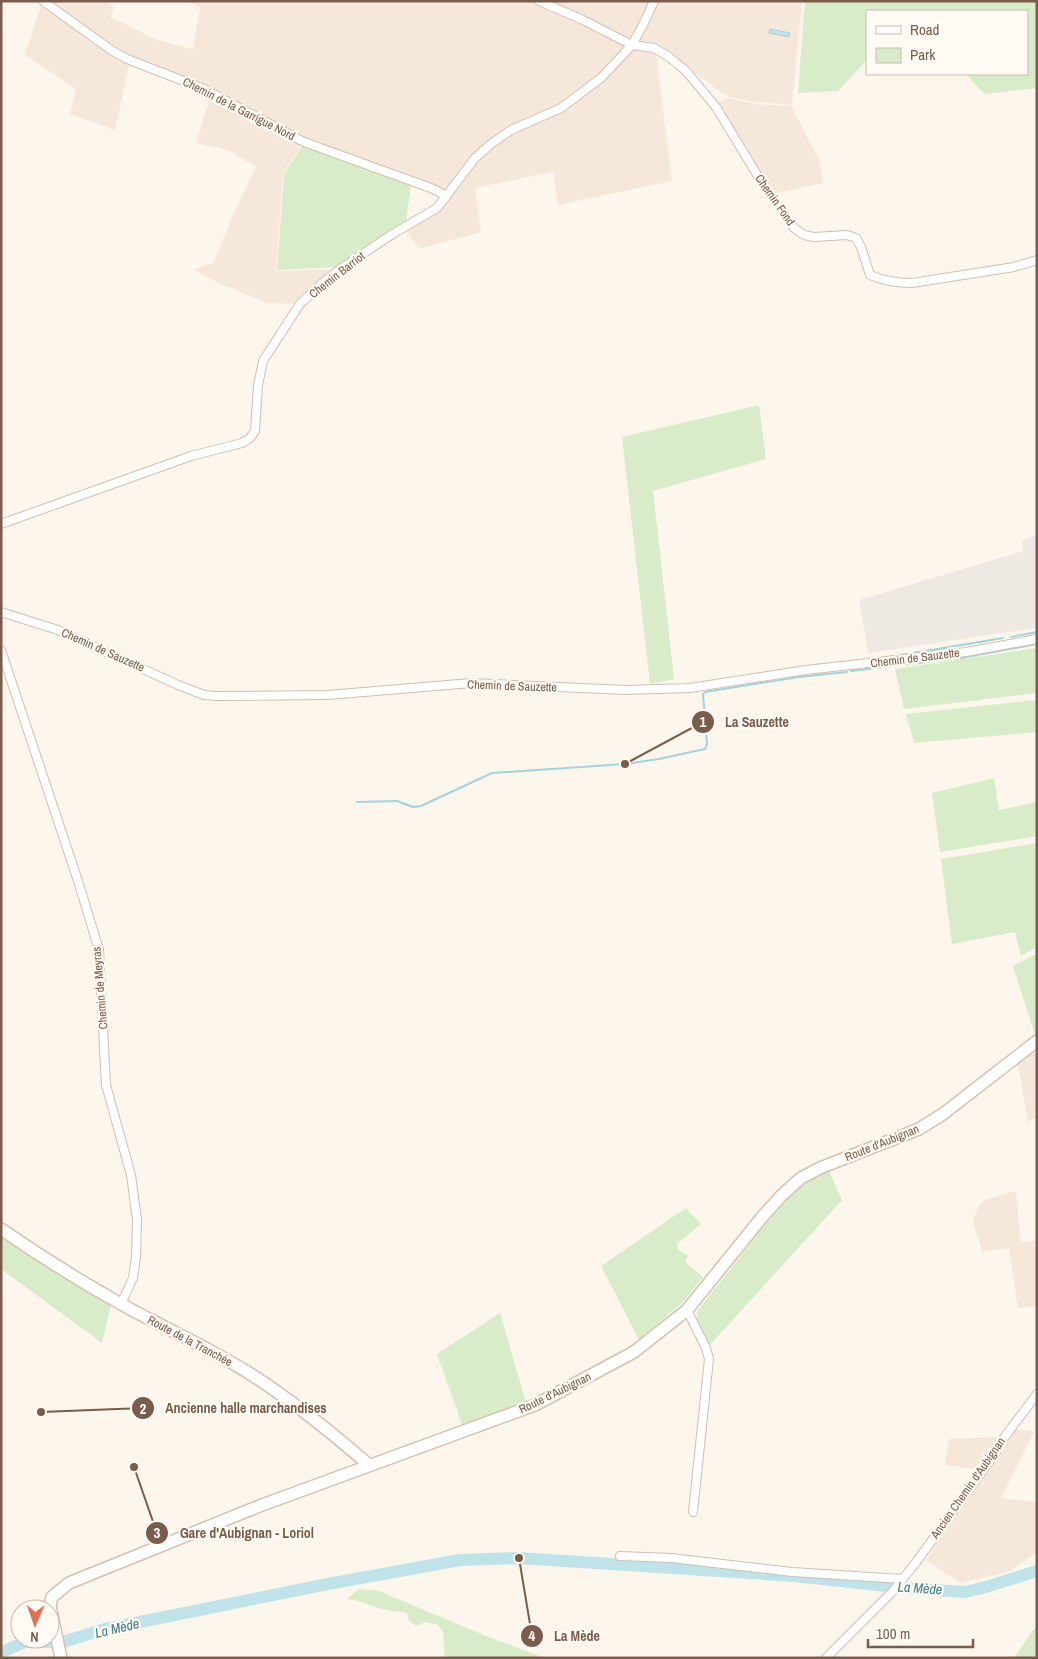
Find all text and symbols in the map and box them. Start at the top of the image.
legend [866,10,1028,75]
text: Road [910,19,939,40]
text: Park [910,44,936,65]
street label: Chemin de la Garrigue Nord [180,74,298,144]
street label: Chemin Fond [751,171,799,229]
street label: Chemin Barriot [306,248,368,302]
street label: Chemin de Sauzette [59,624,147,676]
street label: Chemin de Sauzette [870,645,960,671]
street label: Chemin de Sauzette [467,676,557,696]
callout: La Sauzette [690,707,799,736]
text: 1 [700,711,707,732]
text: La Sauzette [725,713,789,731]
street label: Chemin de Meyras [88,946,112,1030]
street label: Route d'Aubignan [843,1121,921,1165]
street label: Route de la Tranchée [145,1312,235,1370]
street label: Route d'Aubignan [516,1369,594,1417]
callout: Ancienne halle marchandises [130,1394,337,1423]
text: 2 [140,1398,147,1419]
text: Ancienne halle marchandises [165,1399,327,1417]
street label: Ancien Chemin d'Aubignan [926,1434,1009,1543]
callout: Gare d'Aubignan - Loriol [144,1519,324,1548]
text: 3 [154,1522,161,1543]
text: Gare d'Aubignan - Loriol [180,1524,314,1542]
water label: La Mède [897,1577,943,1599]
north arrow [10,1599,60,1649]
water label: La Mède [93,1614,141,1642]
scale bar [868,1616,973,1648]
callout: La Mède [519,1621,610,1650]
text: 100 m [876,1623,910,1644]
text: 4 [529,1625,536,1646]
text: La Mède [554,1627,600,1645]
text: N [30,1628,39,1646]

